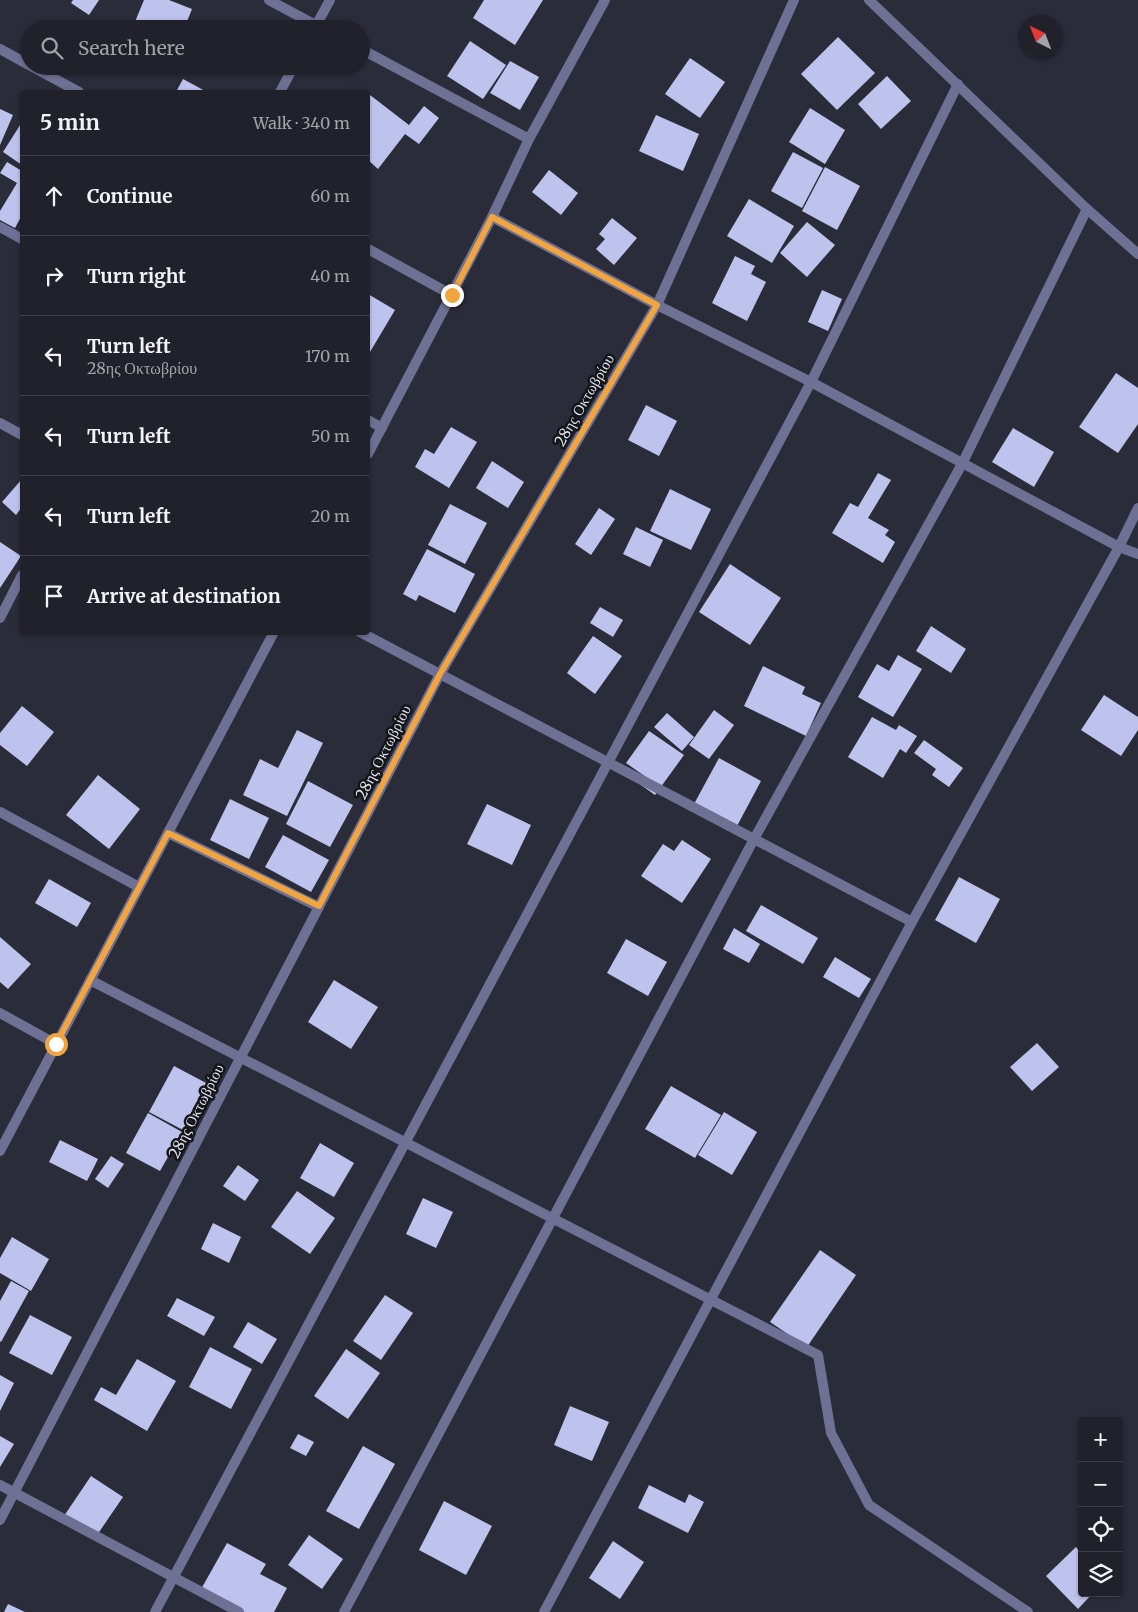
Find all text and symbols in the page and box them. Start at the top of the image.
north arrow [1018,15,1063,60]
search box [20,20,370,75]
icon: search [38,34,66,62]
text: Search here [78,36,185,60]
text: 5 min [40,109,100,136]
text: Walk · 340 m [253,113,350,133]
icon: ahead [40,182,68,210]
text: Continue [87,184,173,208]
text: 60 m [310,186,350,206]
icon: right [40,262,68,290]
text: Turn right [87,264,186,288]
text: 40 m [310,266,350,286]
route end [441,284,464,307]
text: Turn left [87,334,171,358]
icon: left [40,342,68,370]
text: 170 m [305,346,350,366]
street label: 28ης Οκτωβρίου [550,350,618,450]
text: 28ης Οκτωβρίου [87,358,197,378]
icon: left [40,422,68,450]
text: Turn left [87,424,171,448]
text: 50 m [311,426,350,446]
icon: left [40,502,68,530]
text: Turn left [87,504,171,528]
text: 20 m [311,506,350,526]
icon: arrive [40,582,68,610]
text: Arrive at destination [87,584,281,608]
street label: 28ης Οκτωβρίου [351,702,415,802]
route start [45,1033,68,1056]
street label: 28ης Οκτωβρίου [164,1061,228,1161]
map controls [1078,1417,1123,1597]
button: + [1078,1417,1123,1462]
button: − [1078,1462,1123,1507]
button: locate [1078,1507,1123,1552]
button: layers [1078,1552,1123,1597]

